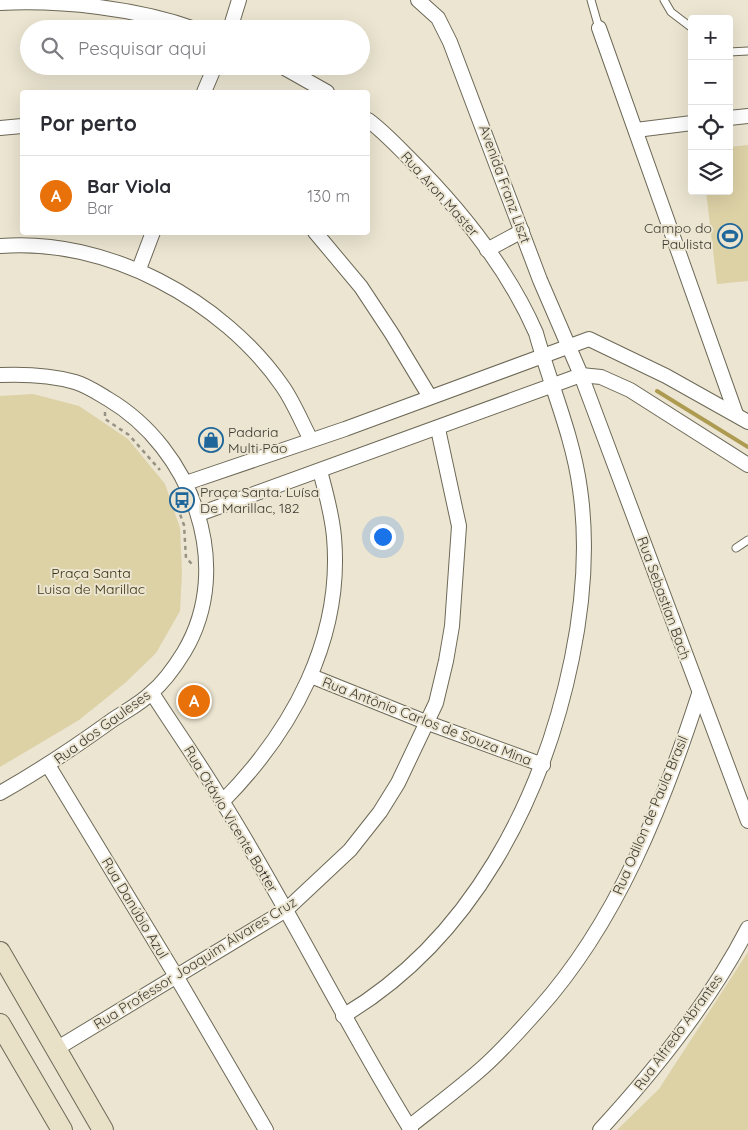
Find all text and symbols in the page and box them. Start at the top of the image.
map controls [688,15,733,195]
button: + [688,15,733,60]
search box [20,20,370,75]
icon: search [38,34,66,62]
text: Pesquisar aqui [78,36,206,60]
button: − [688,60,733,105]
button: locate [688,105,733,150]
text: Por perto [40,110,137,136]
street label: Avenida Franz Liszt [475,122,535,246]
street label: Rua Aron Master [397,148,483,241]
button: layers [688,150,733,195]
text: Bar Viola [87,174,171,198]
text: A [51,186,61,206]
text: 130 m [307,186,350,206]
text: Bar [87,198,113,218]
place label: Campo do Paulista [644,219,712,253]
sports icon: Campo do Paulista [717,223,743,249]
place label: Padaria Multi Pão [228,423,288,457]
shop icon: Padaria Multi Pão [198,427,224,453]
place label: Praça Santa. Luísa De Marillac, 182 [200,483,319,517]
bus stop icon: Praça Santa. Luísa De Marillac, 182 [169,487,195,513]
your location [370,524,396,550]
street label: Rua Sebastian Bach [633,534,695,662]
park label: Praça Santa Luisa de Marillac [37,564,145,598]
street label: Rua Antônio Carlos de Souza Mina [320,673,534,769]
pin: A [178,682,210,720]
street label: Rua dos Gauleses [50,686,154,768]
street label: Rua Odilon de Paula Brasil [608,733,692,897]
street label: Rua Otávio Vicente Botter [180,742,282,896]
street label: Rua Danúbio Azul [98,854,172,962]
street label: Rua Professor Joaquim Álvares Cruz [90,893,300,1033]
street label: Rua Alfredo Abrantes [630,970,726,1094]

